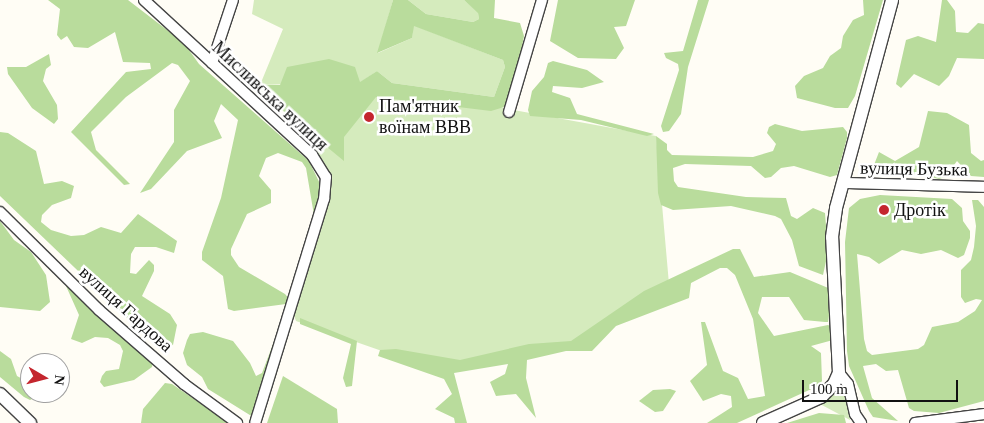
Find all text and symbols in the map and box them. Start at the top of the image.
street label: Мисливська вулиця [208,37,332,155]
place label: Пам'ятник воїнам ВВВ [379,96,471,138]
marker: Пам'ятник воїнам ВВВ [363,111,375,123]
street label: вулиця Бузька [860,157,968,181]
place label: Дротік [894,199,946,221]
marker: Дротік [878,204,890,216]
street label: вулиця Гардова [75,261,177,357]
north arrow [20,353,70,403]
scale bar [804,370,960,402]
text: N [51,374,67,386]
text: 100 m [810,381,848,397]

